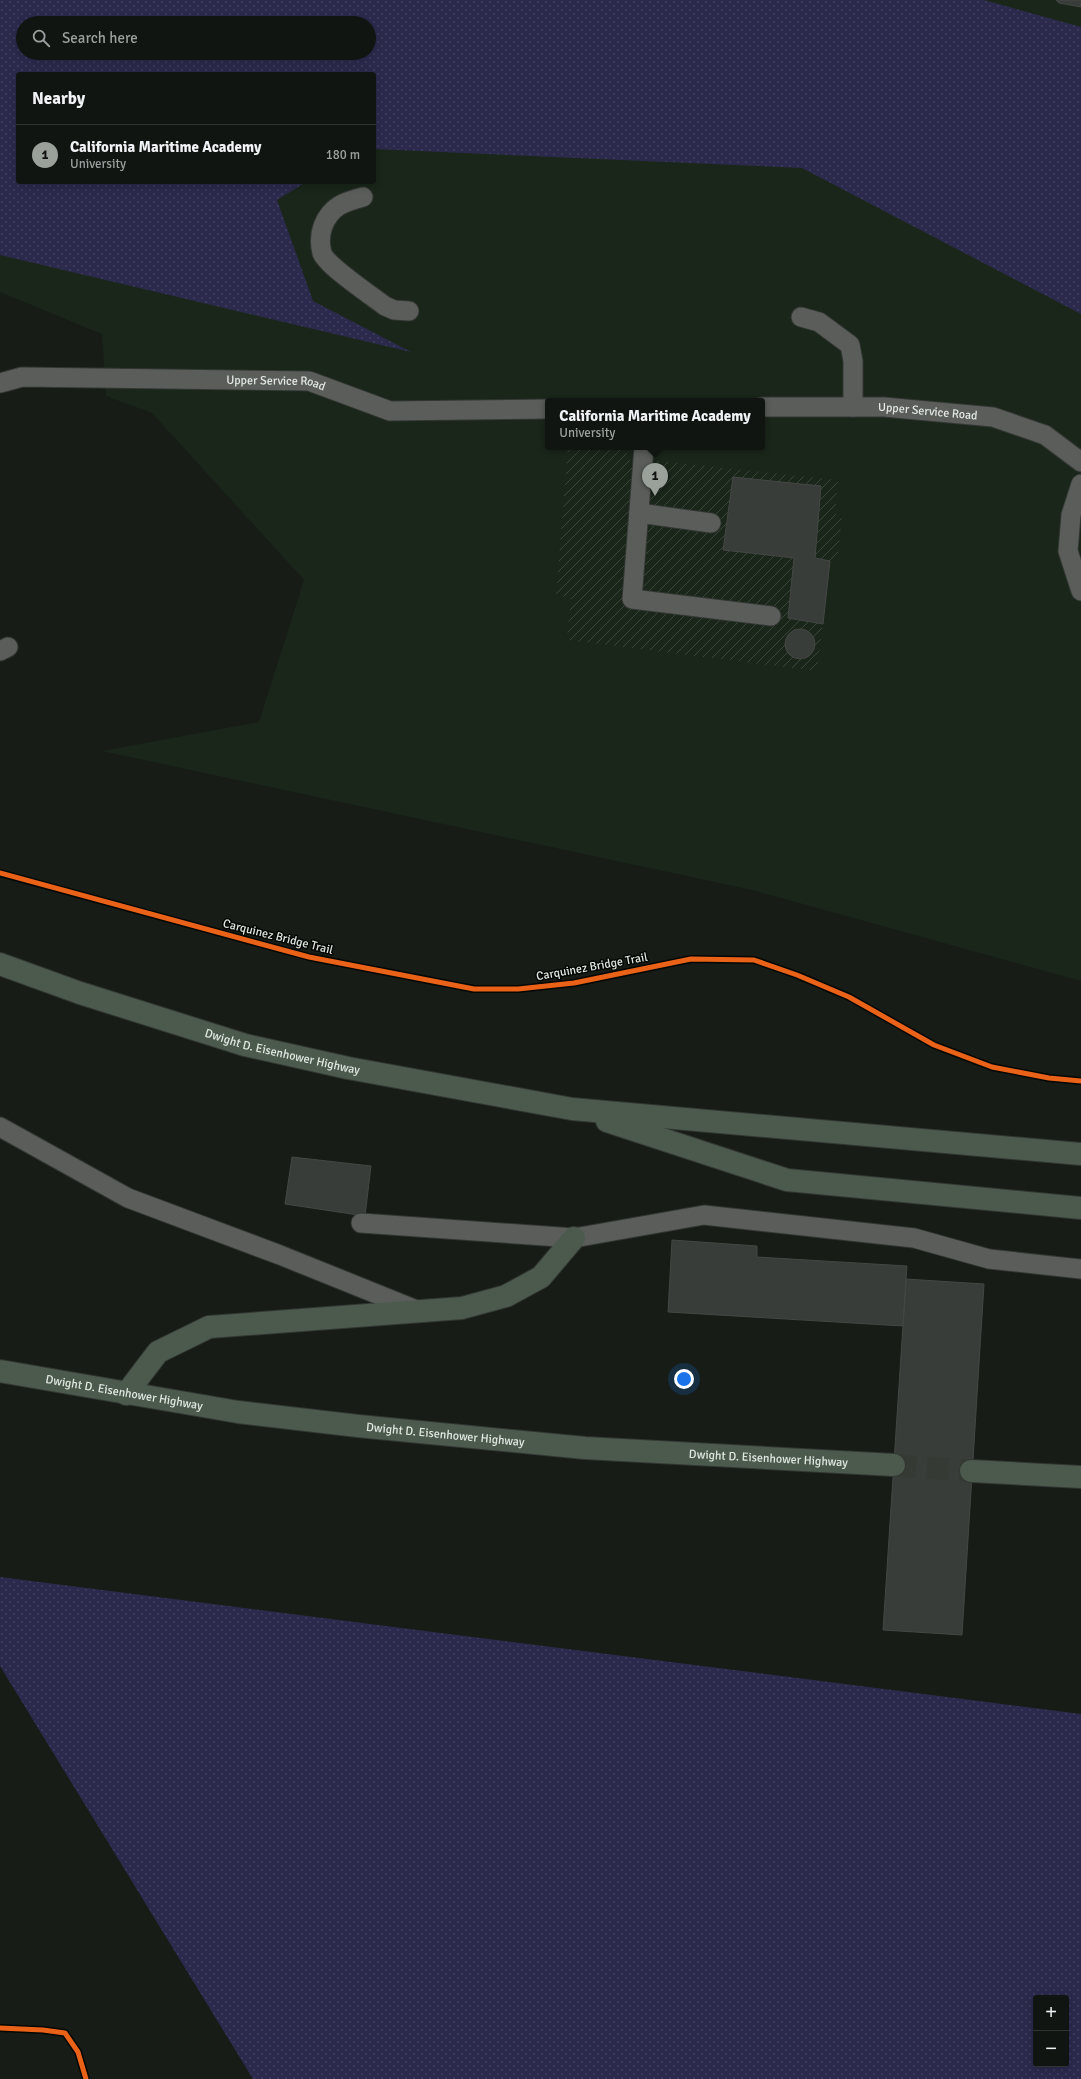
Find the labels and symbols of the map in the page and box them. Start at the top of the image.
street label: Upper Service Road [226,372,328,394]
street label: Upper Service Road [878,400,978,423]
pin: 1 [642,463,668,496]
street label: Carquinez Bridge Trail [221,916,335,958]
street label: Carquinez Bridge Trail [535,950,649,984]
street label: Dwight D. Eisenhower Highway [203,1025,362,1078]
your location [674,1369,694,1389]
street label: Dwight D. Eisenhower Highway [44,1371,204,1413]
street label: Dwight D. Eisenhower Highway [365,1419,526,1450]
street label: Dwight D. Eisenhower Highway [688,1446,849,1470]

